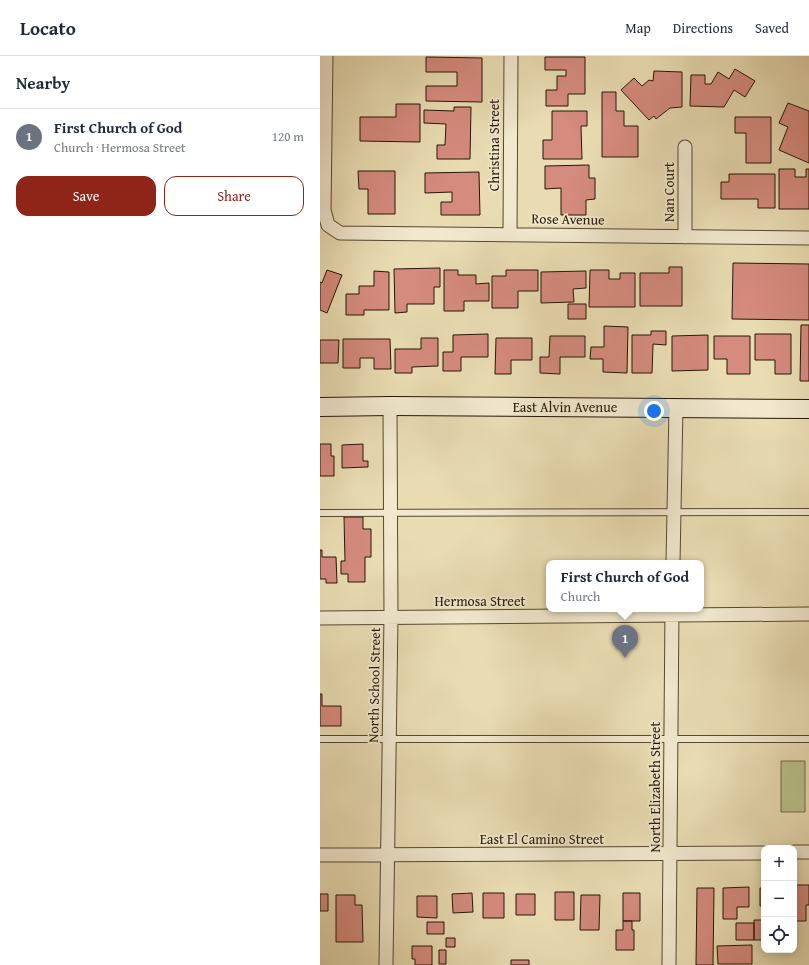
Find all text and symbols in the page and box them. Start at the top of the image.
text: Locato [20,14,76,42]
text: Map [625,18,651,38]
text: Directions [673,18,733,38]
text: Saved [755,18,789,38]
text: Nearby [16,70,70,95]
street label: Christina Street [484,99,504,191]
text: First Church of God [54,117,182,138]
text: 1 [26,127,32,146]
text: 120 m [272,127,304,146]
text: Church · Hermosa Street [54,138,186,157]
street label: Nan Court [659,162,679,222]
button: Save [16,176,156,216]
button: Share [164,176,304,216]
street label: Rose Avenue [531,208,605,230]
street label: East Alvin Avenue [513,397,618,417]
your location [644,401,664,421]
popup [546,560,704,612]
text: First Church of God [561,566,689,587]
text: Church [561,587,600,606]
street label: Hermosa Street [435,591,525,611]
pin: 1 [612,625,638,658]
street label: North School Street [363,627,385,743]
street label: North Elizabeth Street [645,722,665,852]
street label: East El Camino Street [480,829,604,849]
map controls [761,845,797,953]
button: + [761,845,797,881]
button: − [761,881,797,917]
button: locate [761,917,797,953]

